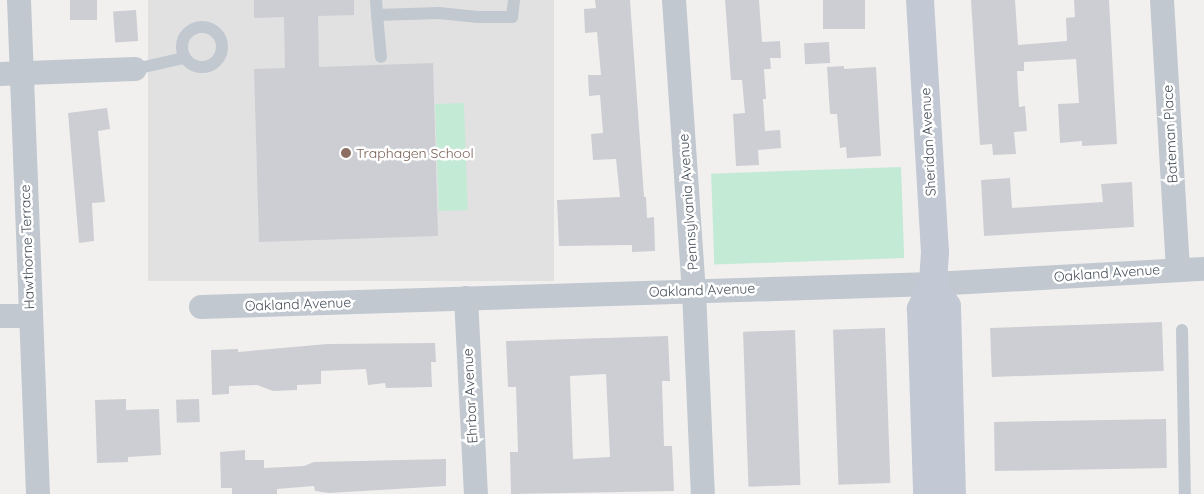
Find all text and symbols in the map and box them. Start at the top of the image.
street label: Bateman Place [1159,84,1181,184]
street label: Sheridan Avenue [917,87,939,197]
street label: Pennsylvania Avenue [675,133,701,271]
place label: Traphagen School [356,145,474,161]
marker: Traphagen School [340,147,352,159]
street label: Hawthorne Terrace [16,184,38,310]
street label: Oakland Avenue [1053,261,1161,285]
street label: Oakland Avenue [648,280,756,300]
street label: Oakland Avenue [244,294,352,314]
street label: Ehrbar Avenue [459,348,481,444]

